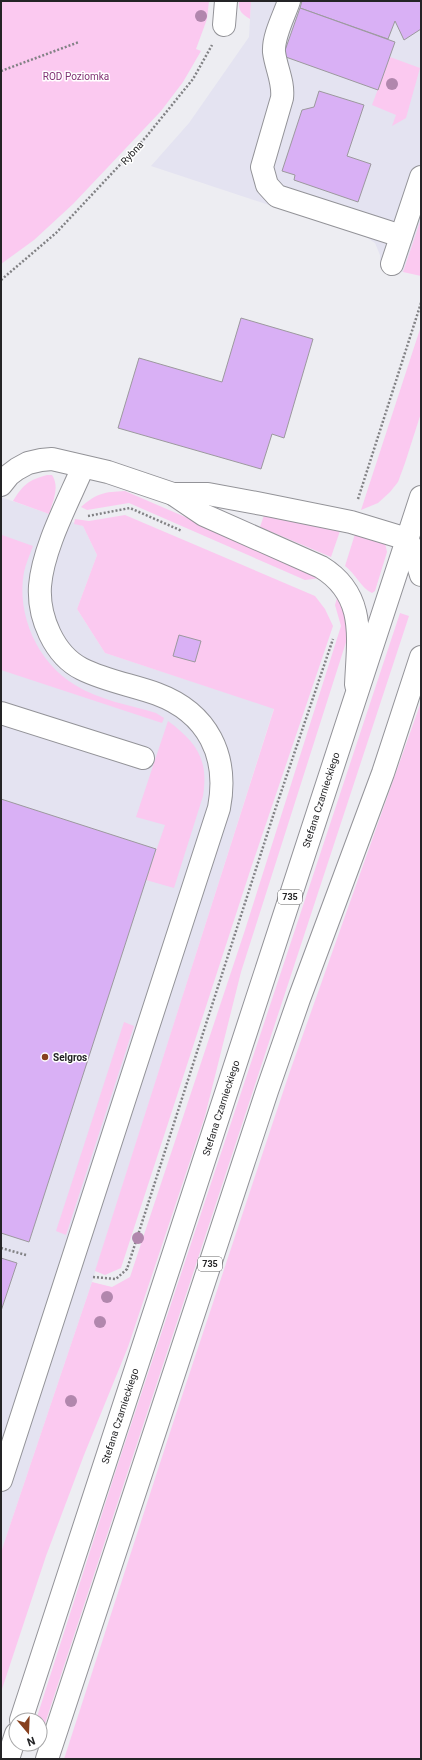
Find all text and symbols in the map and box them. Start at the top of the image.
park label: ROD Poziomka [43,71,109,82]
street label: Rybna [119,139,145,167]
street label: Stefana Czarnieckiego [300,751,342,849]
road number: 735 [278,890,302,904]
marker: Selgros [40,1052,50,1062]
place label: Selgros [53,1052,87,1063]
street label: Stefana Czarnieckiego [200,1059,242,1157]
road number: 735 [198,1257,222,1271]
street label: Stefana Czarnieckiego [99,1367,141,1465]
north arrow [8,1712,48,1752]
text: N [25,1734,37,1748]

